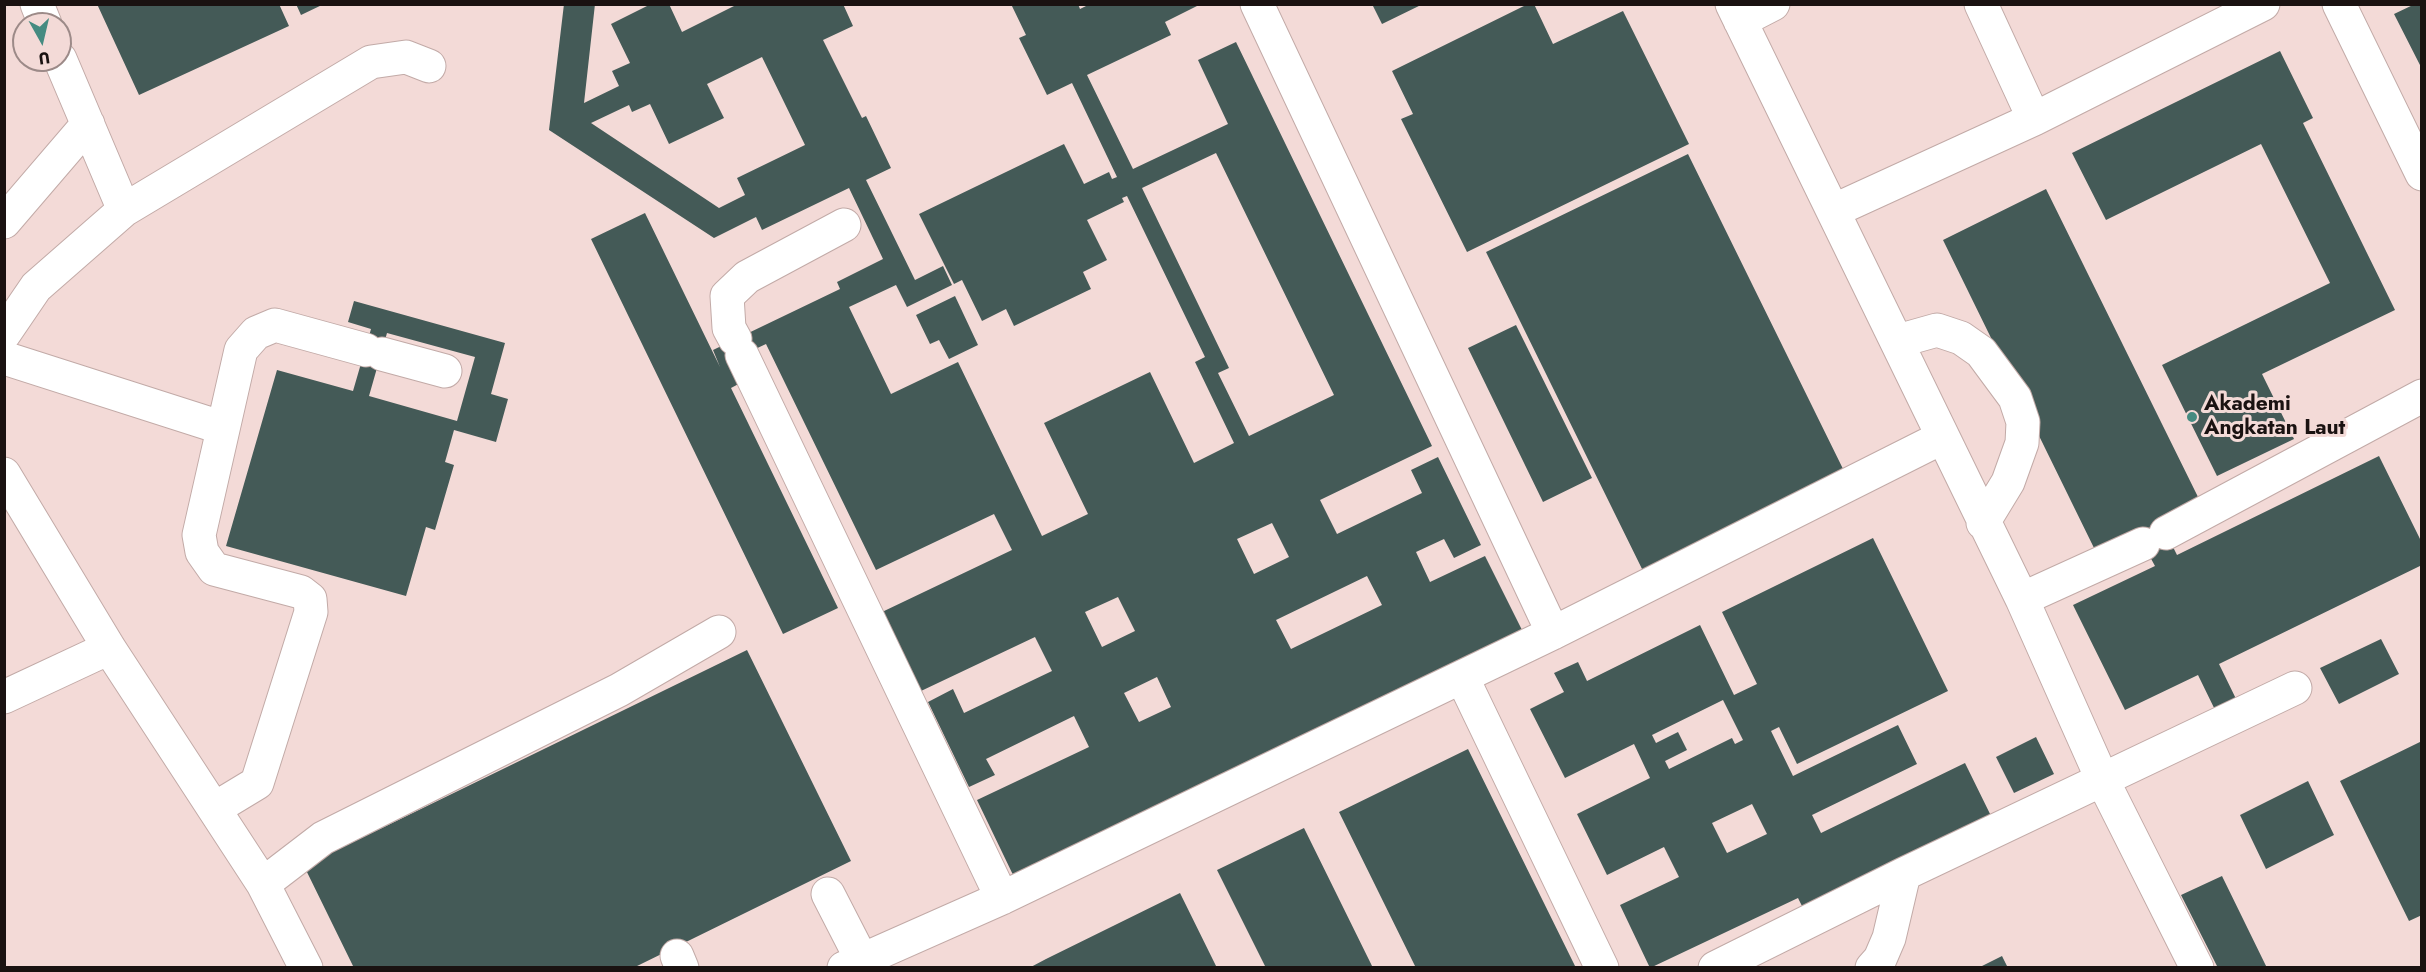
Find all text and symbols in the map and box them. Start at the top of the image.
north arrow [12,12,72,72]
text: U [37,46,51,71]
place label: Akademi Angkatan Laut [2204,392,2345,442]
marker: Akademi Angkatan Laut [2185,410,2199,424]

